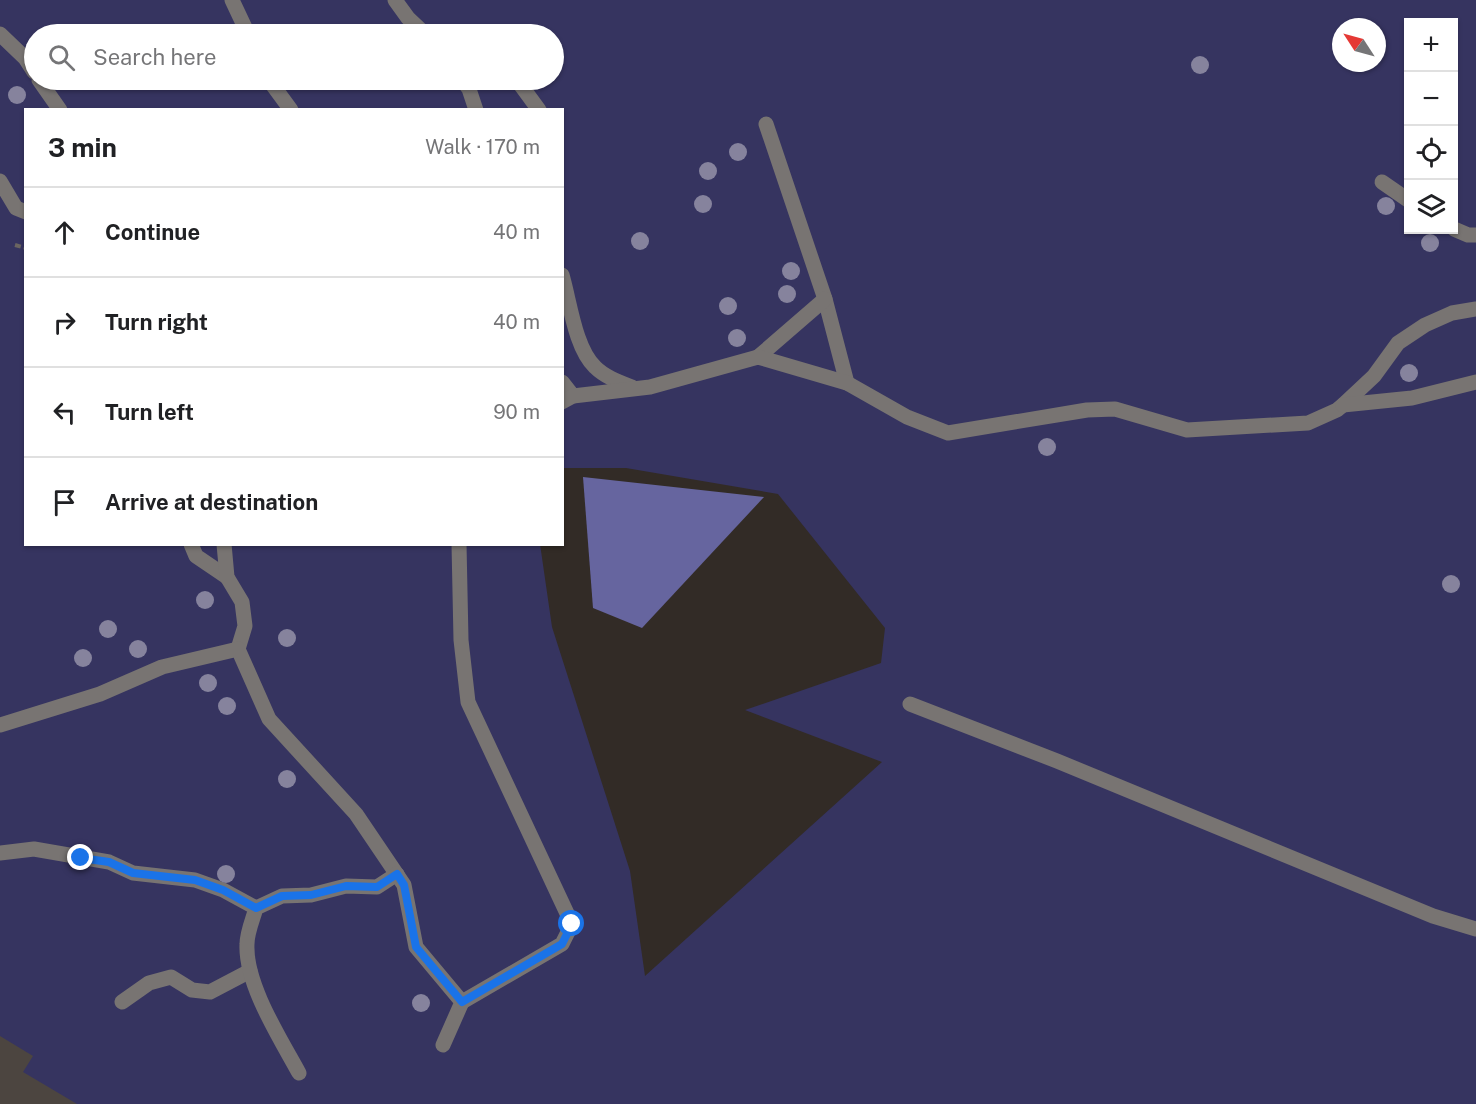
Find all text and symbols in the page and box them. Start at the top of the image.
north arrow [1332,18,1386,72]
map controls [1404,18,1458,234]
button: + [1404,18,1458,72]
search box [24,24,564,90]
icon: search [45,41,78,74]
text: Search here [93,44,217,70]
button: − [1404,72,1458,126]
button: locate [1404,126,1458,180]
text: 3 min [48,132,117,163]
text: Walk · 170 m [425,135,540,159]
button: layers [1404,180,1458,234]
icon: ahead [48,216,81,249]
text: Continue [105,219,200,245]
text: 40 m [493,220,540,244]
icon: right [48,306,81,339]
text: Turn right [105,309,208,335]
text: 40 m [493,310,540,334]
icon: left [48,396,81,429]
text: Turn left [105,399,194,425]
text: 90 m [493,400,540,424]
icon: arrive [48,486,81,519]
text: Arrive at destination [105,489,318,515]
route end [67,844,93,870]
route start [558,910,584,936]

